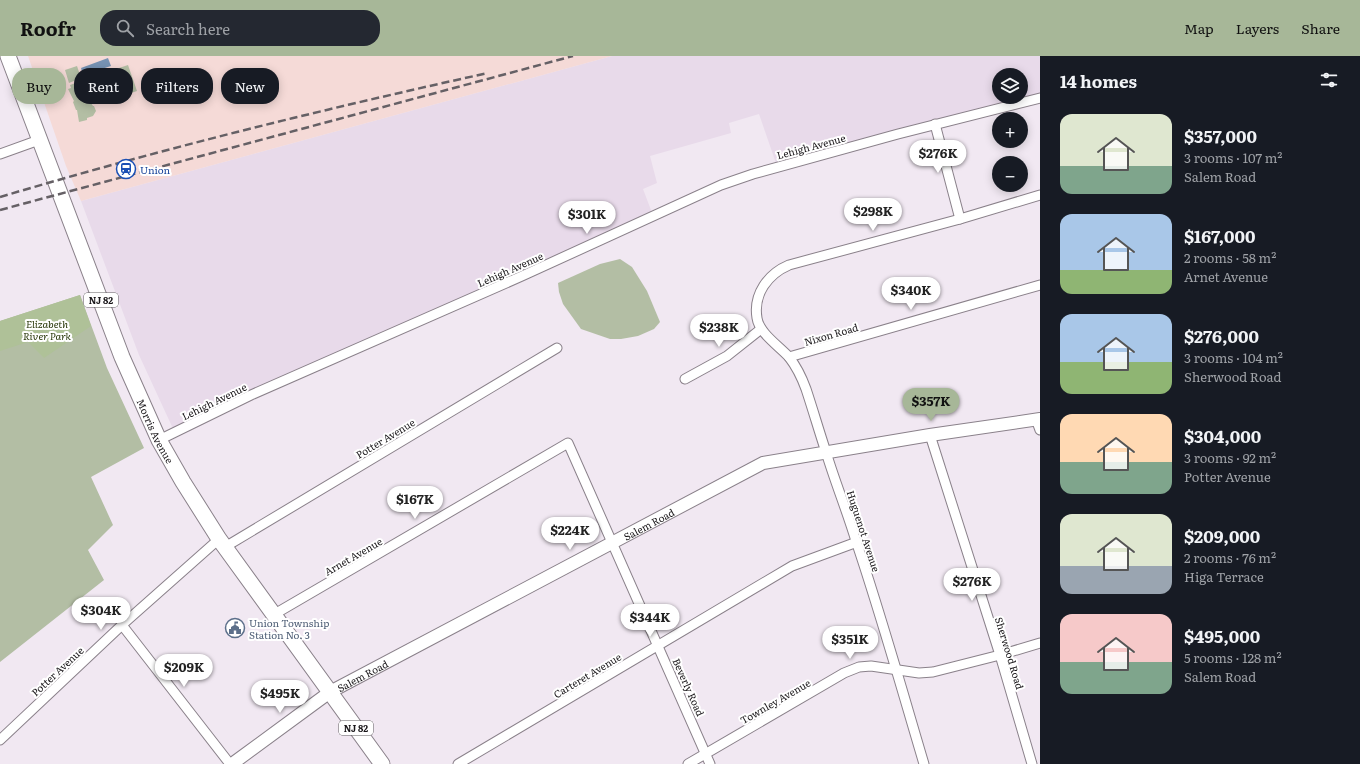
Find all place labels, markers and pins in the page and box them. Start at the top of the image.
pin: $276K [910,140,966,174]
station icon: Union [115,158,137,180]
place label: Union [140,162,171,177]
pin: $298K [845,198,901,232]
pin: $301K [559,201,615,235]
pin: $340K [883,277,939,311]
pin: $238K [691,314,747,348]
pin: $357K [903,388,959,422]
pin: $167K [387,486,443,520]
pin: $224K [542,517,598,551]
pin: $276K [944,568,1000,602]
pin: $304K [73,597,129,631]
pin: $344K [622,604,678,638]
place label: Union Township Station No. 3 [249,615,329,642]
public building icon: Union Township Station No. 3 [224,617,246,639]
pin: $351K [822,626,878,660]
pin: $209K [156,654,212,688]
pin: $495K [252,680,308,714]

